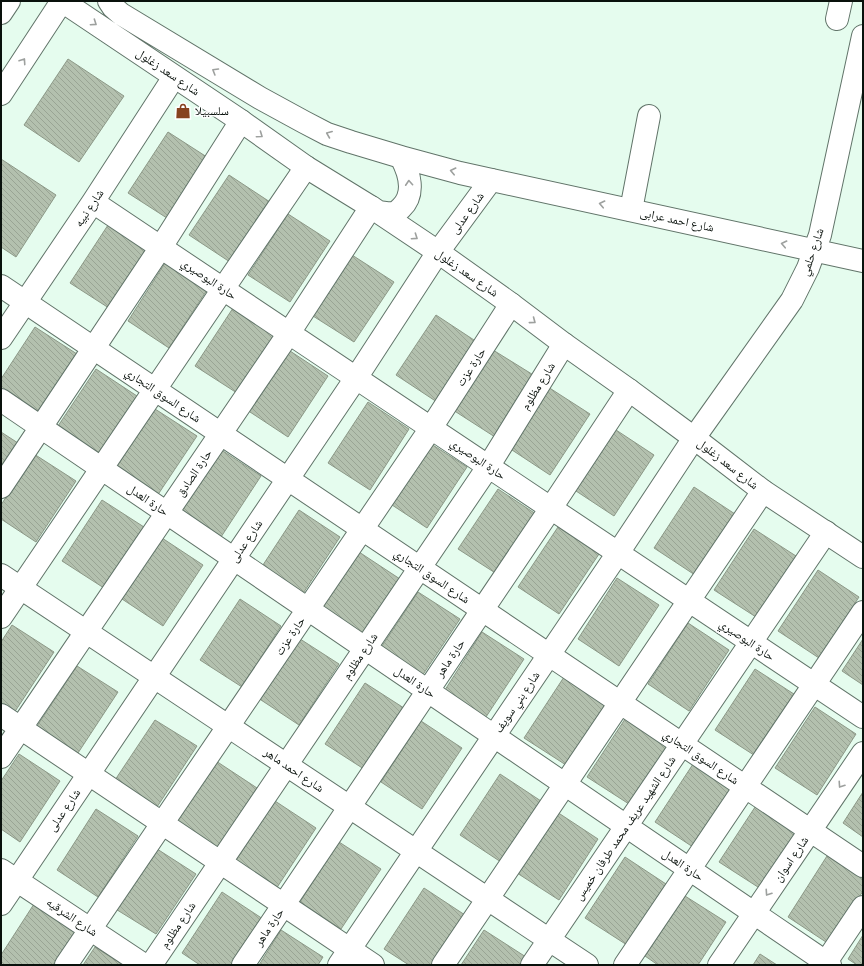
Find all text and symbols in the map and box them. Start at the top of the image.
one-way arrow [90,18,97,25]
street label: شارع سعد زغلول [133,46,202,99]
one-way arrow [18,58,25,65]
one-way arrow [212,68,219,76]
shop icon: سلسبيلا [174,102,192,120]
place label: سلسبيلا [195,104,229,118]
one-way arrow [256,130,263,138]
one-way arrow [325,130,332,138]
one-way arrow [450,167,457,176]
one-way arrow [405,180,414,186]
street label: شارع نبيه [71,186,108,230]
street label: شارع عدلى [447,189,488,237]
one-way arrow [599,200,605,208]
street label: شارع احمد عرابى [639,205,715,236]
street label: شارع حلمي [797,226,830,279]
one-way arrow [411,232,418,239]
one-way arrow [781,240,787,248]
street label: شارع سعد زغلول [432,246,501,301]
street label: حارة البوصيري [177,255,240,305]
one-way arrow [528,316,535,323]
street label: حارة عزت [453,345,489,389]
street label: شارع مظلوم [518,360,559,413]
street label: شارع السوق التجاري [121,365,204,428]
street label: حارة البوصيري [446,435,509,485]
street label: شارع سعد زغلول [694,436,761,493]
street label: حارة الصادق [173,447,215,499]
street label: حارة العدل [125,481,171,519]
street label: شارع عدلى [227,517,266,565]
street label: شارع السوق التجاري [390,546,473,609]
street label: حارة عزت [272,614,308,658]
street label: حارة البوصيري [715,616,778,666]
street label: شارع مظلوم [339,630,382,683]
street label: حارة ماهر [432,636,468,680]
street label: حارة العدل [392,663,438,701]
street label: شارع بني سويف [491,669,545,737]
street label: شارع السوق التجاري [659,727,742,790]
street label: شارع احمد ماهر [260,744,327,796]
street label: شارع الشهيد عريف محمد طرفان خميس [571,753,680,903]
one-way arrow [838,781,846,788]
street label: شارع عدلى [45,786,84,834]
street label: شارع اسوان [771,833,812,885]
street label: حارة العدل [660,846,706,884]
one-way arrow [766,888,773,895]
street label: شارع الشرقيه [43,895,100,940]
street label: شارع مظلوم [157,899,200,952]
street label: حارة ماهر [251,905,287,949]

